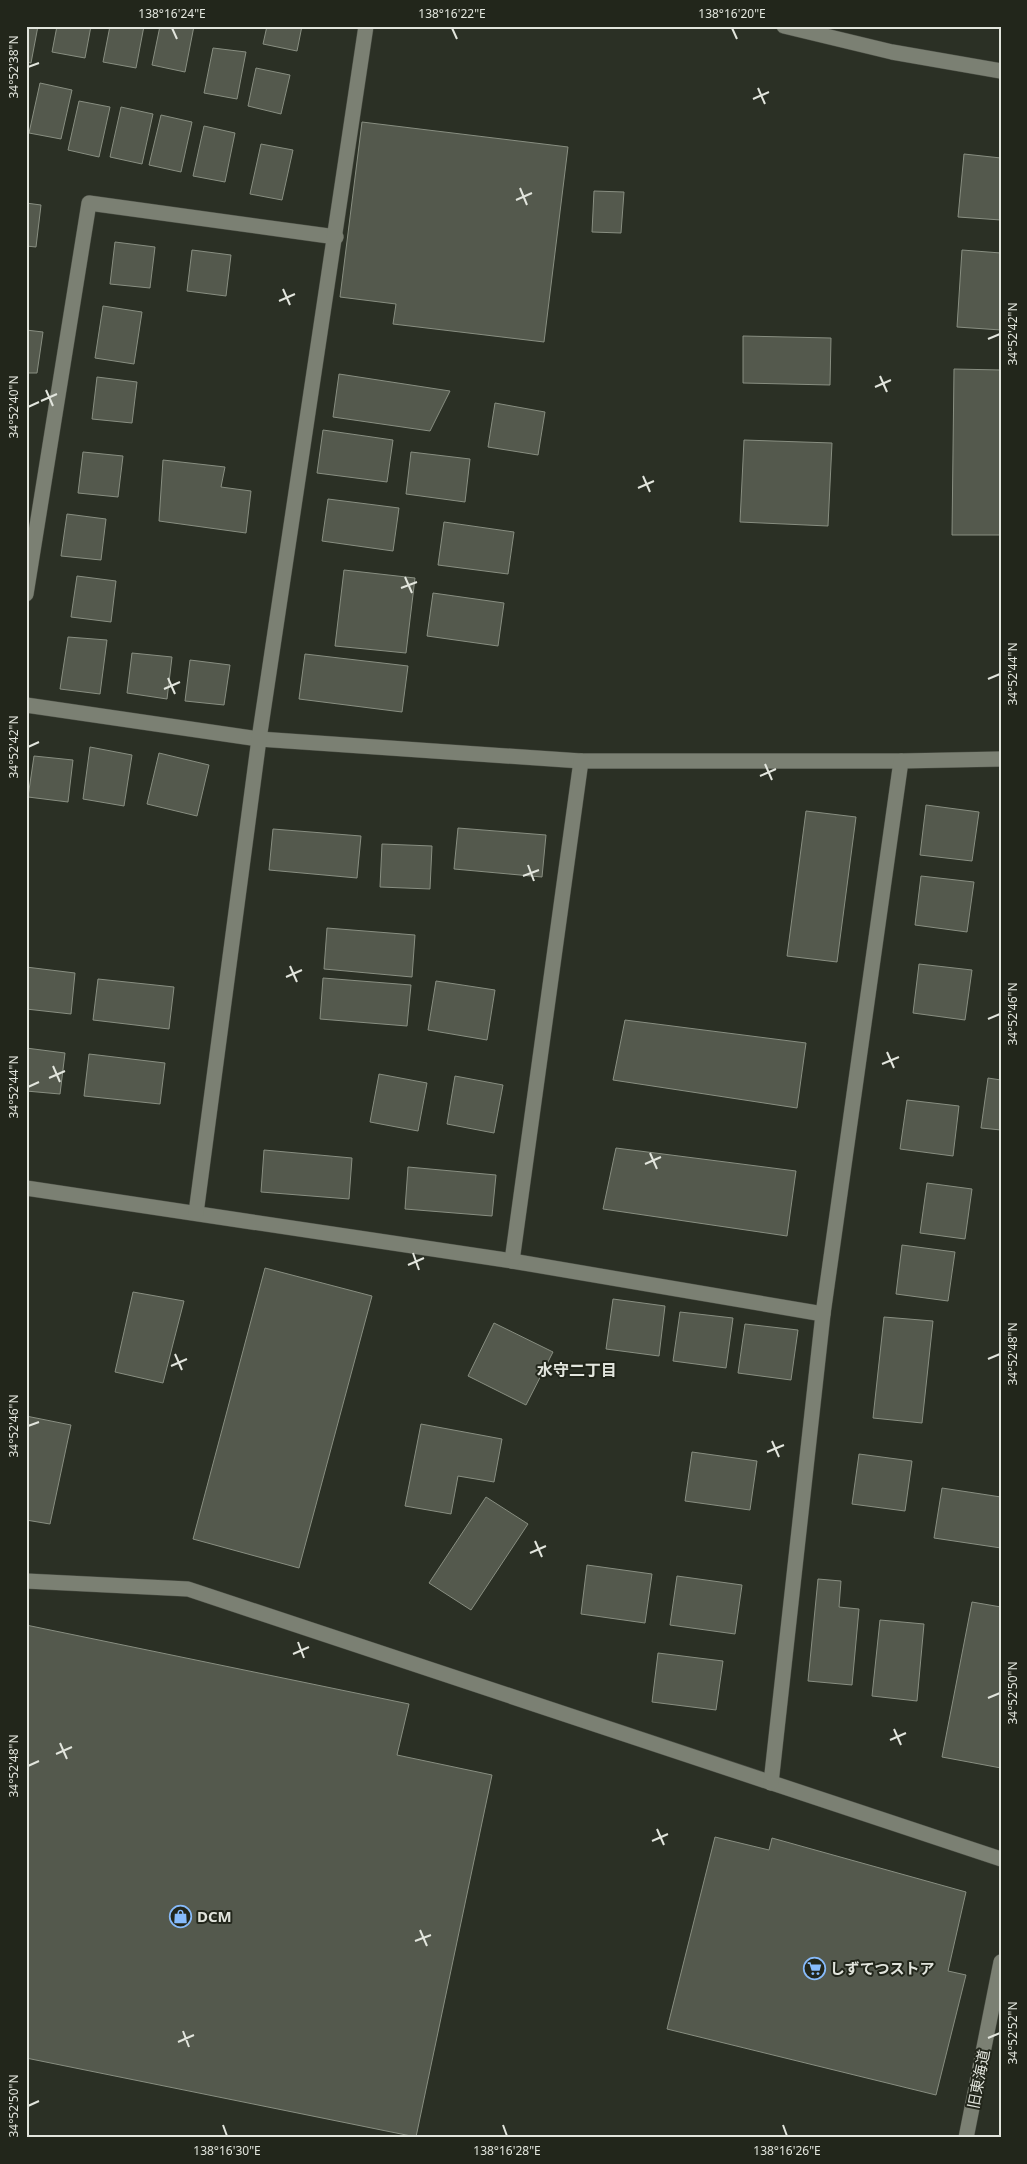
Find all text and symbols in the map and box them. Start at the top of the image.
text: 138°16'24"E [138,5,206,22]
text: 138°16'22"E [418,5,486,22]
text: 138°16'20"E [698,5,766,22]
text: 34°52'38"N [5,35,22,99]
text: 34°52'42"N [1004,302,1021,366]
text: 34°52'40"N [5,375,22,439]
text: 34°52'44"N [1004,642,1021,706]
text: 34°52'42"N [5,715,22,779]
text: 34°52'46"N [1004,982,1021,1046]
text: 34°52'44"N [5,1055,22,1119]
text: 34°52'48"N [1004,1322,1021,1386]
district label: 水守二丁目 [537,1359,617,1381]
text: 34°52'46"N [5,1394,22,1458]
text: 34°52'50"N [1004,1661,1021,1725]
text: 34°52'48"N [5,1734,22,1798]
shop icon: DCM [169,1904,193,1928]
place label: DCM [197,1906,232,1926]
supermarket icon: しずてつストア [802,1956,826,1980]
place label: しずてつストア [830,1958,934,1978]
text: 34°52'52"N [1004,2001,1021,2065]
street label: 旧東海道 [962,2048,994,2110]
text: 34°52'50"N [5,2074,22,2138]
text: 138°16'30"E [193,2142,261,2159]
text: 138°16'28"E [473,2142,541,2159]
text: 138°16'26"E [753,2142,821,2159]

